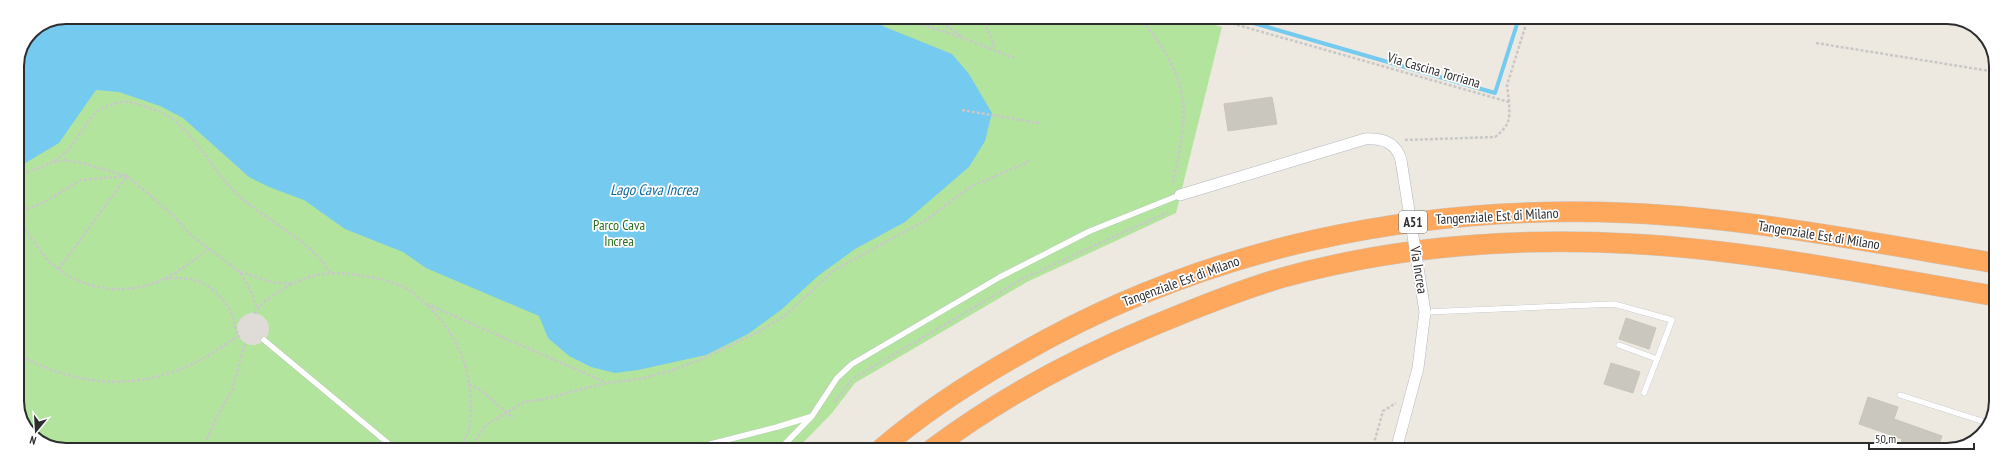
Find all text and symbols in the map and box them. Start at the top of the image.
street label: Via Cascina Torriana [1384,48,1483,92]
water label: Lago Cava Increa [610,180,699,199]
street label: Tangenziale Est di Milano [1435,204,1559,228]
road number: A51 [1399,211,1427,233]
park label: Parco Cava Increa [593,216,645,250]
street label: Tangenziale Est di Milano [1757,216,1881,254]
street label: Via Increa [1406,244,1432,295]
street label: Tangenziale Est di Milano [1120,251,1242,311]
north arrow [16,411,56,451]
scale bar [1869,425,1974,451]
text: 50 m [1875,431,1896,446]
text: N [28,433,38,448]

